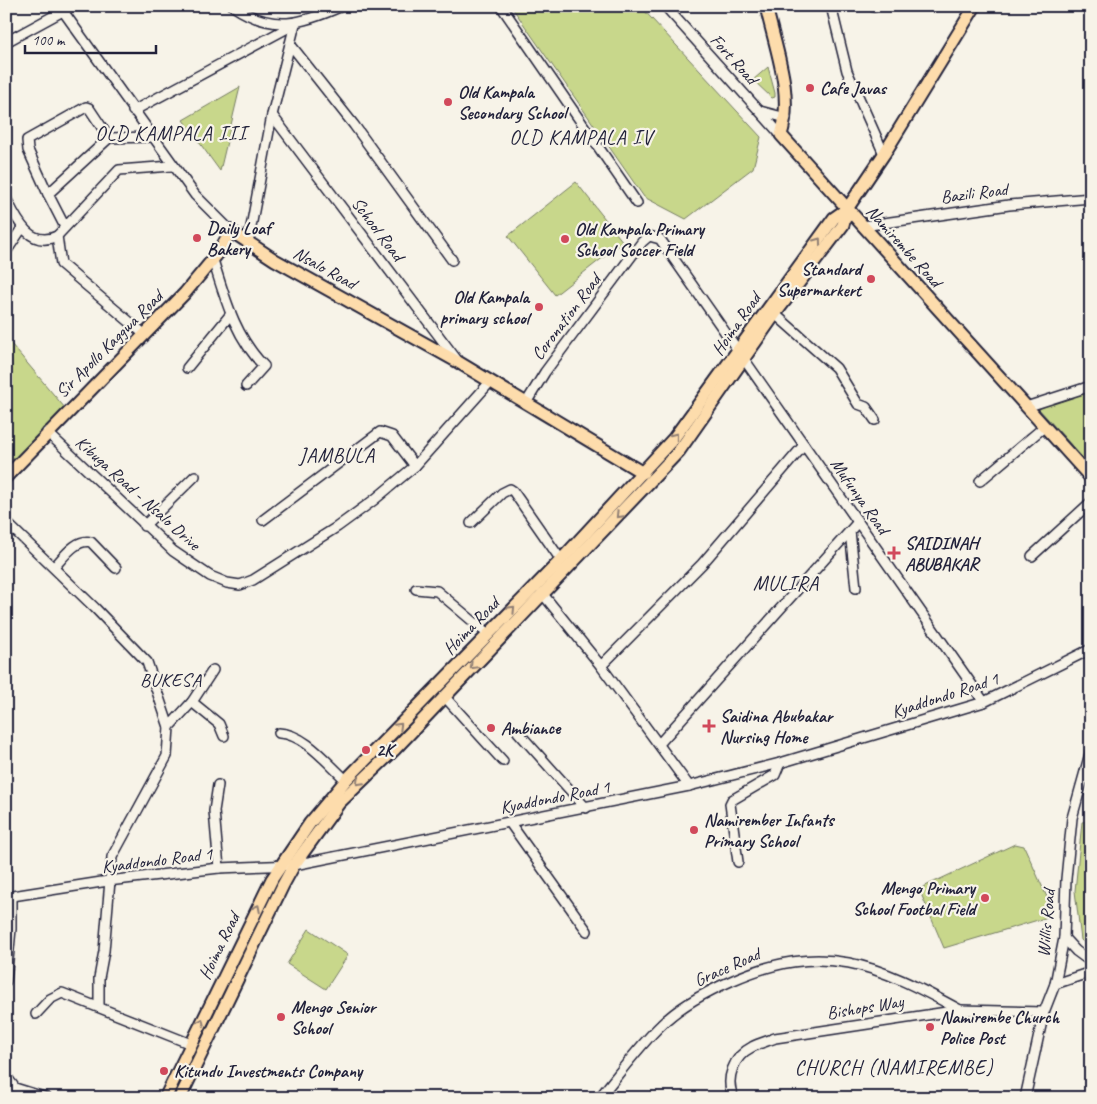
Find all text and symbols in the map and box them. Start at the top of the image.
scale bar [25,22,156,54]
street label: Fort Road [706,29,764,91]
text: 100 m [32,31,66,50]
place label: Cafe Javas [820,77,888,99]
place label: Old Kampala Secondary School [458,81,570,124]
marker: Cafe Javas [804,82,816,94]
marker: Old Kampala Secondary School [442,96,454,108]
district label: OLD KAMPALA III [95,121,251,146]
district label: OLD KAMPALA IV [509,125,656,150]
street label: Bazili Road [939,178,1012,208]
street label: School Road [347,193,411,267]
street label: Namirembe Road [861,200,949,294]
place label: Daily Loaf Bakery [207,217,275,260]
place label: Old Kampala Primary School Soccer Field [575,218,706,261]
marker: Daily Loaf Bakery [191,232,203,244]
marker: Old Kampala Primary School Soccer Field [559,233,571,245]
one-way arrow [812,238,820,247]
street label: Nsalo Road [290,242,363,296]
place label: Standard Supermarkert [777,258,865,301]
street label: Coronation Road [526,267,607,364]
marker: Standard Supermarkert [865,273,877,285]
street label: Sir Apollo Kaggwa Road [51,284,169,402]
place label: Old Kampala primary school [440,286,533,329]
street label: Hoima Road [707,286,767,360]
marker: Old Kampala primary school [533,301,545,313]
street label: Kibuga Road - Nsalo Drive [71,431,206,556]
one-way arrow [670,433,678,442]
district label: JAMBULA [298,443,375,468]
street label: Mufunya Road [826,454,896,541]
one-way arrow [616,509,625,518]
place label: SAIDINAH ABUBAKAR [905,532,982,575]
marker: SAIDINAH ABUBAKAR [887,546,901,560]
district label: MULIRA [753,571,819,596]
street label: Hoima Road [438,591,506,659]
one-way arrow [506,605,515,614]
one-way arrow [470,661,479,670]
street label: Kyaddondo Road 1 [889,667,1002,723]
district label: BUKESA [140,668,203,692]
place label: Saidina Abubakar Nursing Home [720,705,835,748]
place label: Ambiance [501,717,562,739]
marker: Saidina Abubakar Nursing Home [702,719,716,733]
marker: Ambiance [485,722,497,734]
one-way arrow [394,723,403,732]
place label: 2K [376,739,397,761]
marker: 2K [360,744,372,756]
street label: Kyaddondo Road 1 [498,775,613,818]
one-way arrow [356,777,365,786]
place label: Namirember Infants Primary School [704,809,835,852]
marker: Namirember Infants Primary School [688,824,700,836]
street label: Kyaddondo Road 1 [100,842,214,878]
place label: Mengo Primary School Footbal Field [853,877,979,920]
street label: Willis Road [1032,885,1060,958]
marker: Mengo Primary School Footbal Field [979,892,991,904]
one-way arrow [251,904,261,913]
street label: Hoima Road [193,907,246,983]
street label: Grace Road [691,942,766,991]
street label: Bishops Way [825,990,907,1024]
place label: Mengo Senior School [291,996,378,1039]
place label: Namirembe Church Police Post [940,1006,1060,1049]
marker: Mengo Senior School [275,1011,287,1023]
one-way arrow [195,1018,205,1027]
marker: Namirembe Church Police Post [924,1021,936,1033]
district label: CHURCH (NAMIREMBE) [795,1055,994,1080]
place label: Kitundu Investments Company [174,1060,364,1082]
marker: Kitundu Investments Company [158,1065,170,1077]

